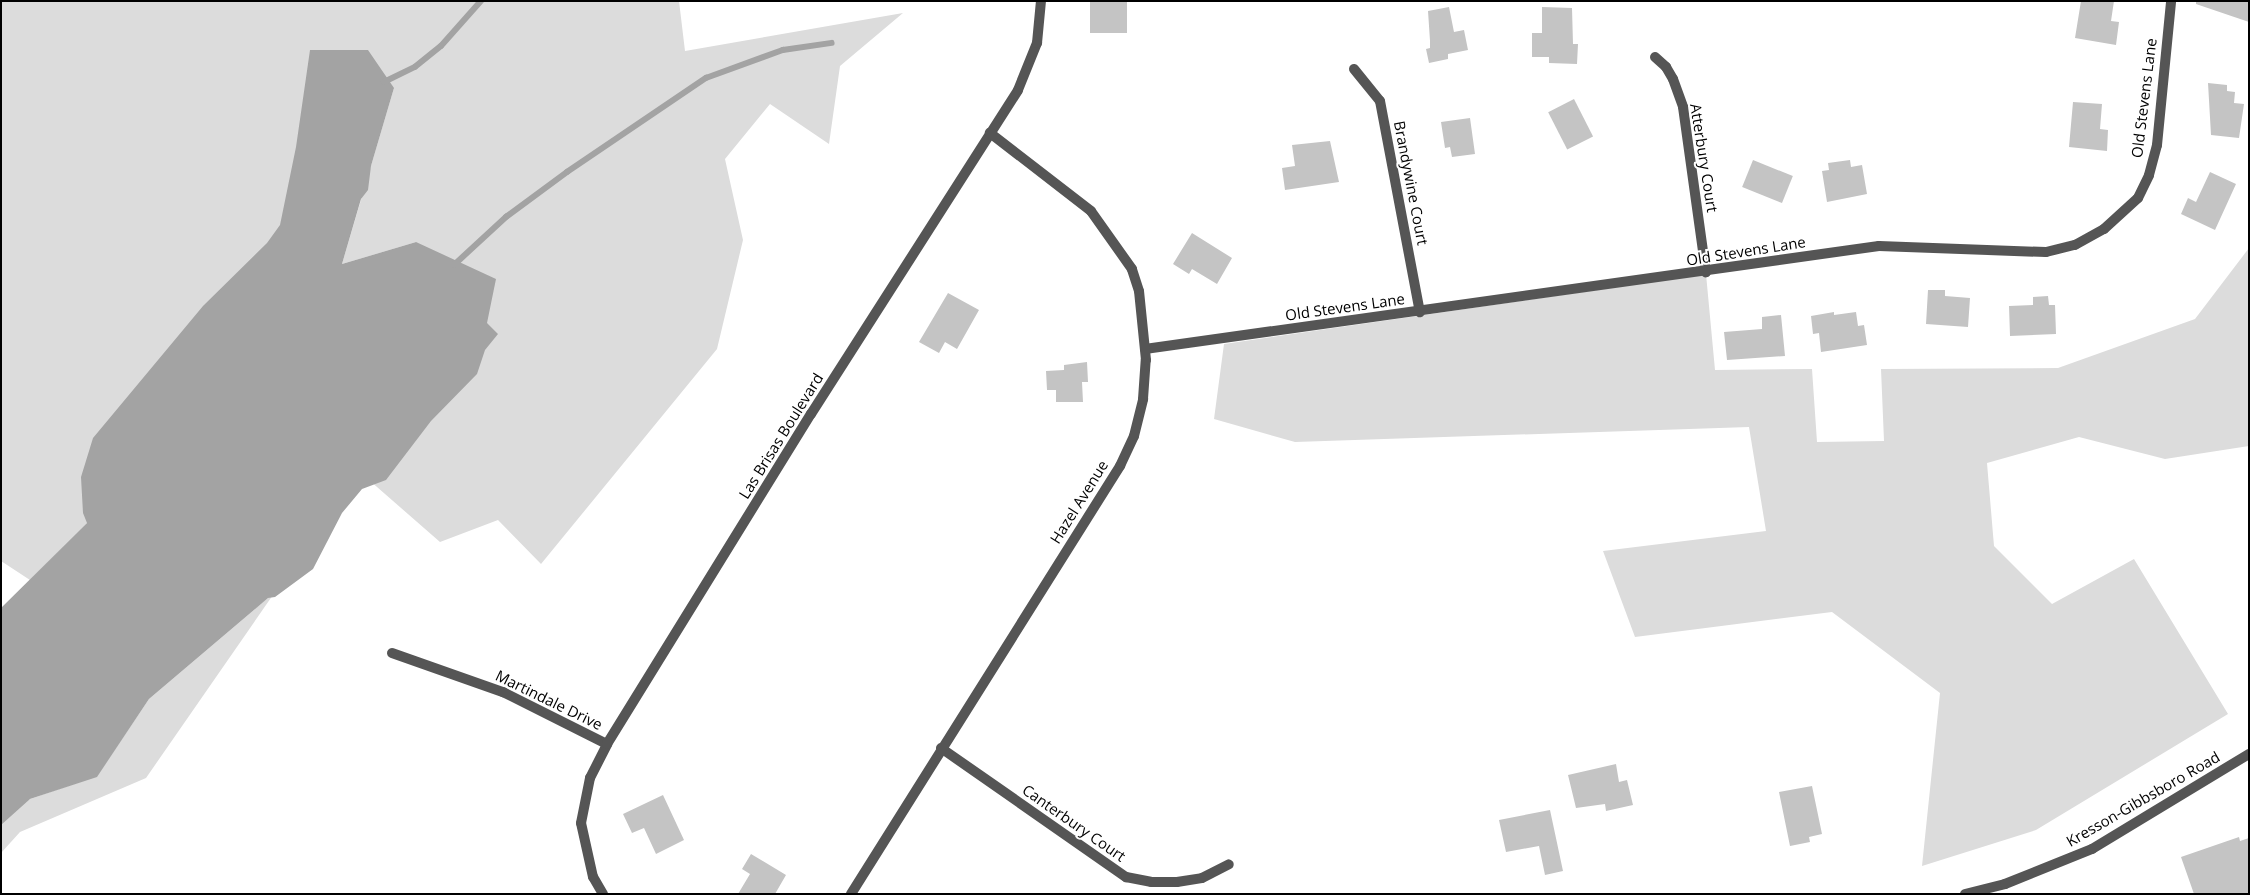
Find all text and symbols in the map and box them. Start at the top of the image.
street label: Old Stevens Lane [2128,37,2160,159]
street label: Atterbury Court [1687,102,1721,214]
street label: Brandywine Court [1390,119,1432,247]
street label: Old Stevens Lane [1685,233,1807,269]
street label: Old Stevens Lane [1284,290,1406,324]
street label: Las Brisas Boulevard [735,370,827,502]
street label: Hazel Avenue [1046,457,1112,547]
street label: Martindale Drive [493,666,605,734]
street label: Kresson-Gibbsboro Road [2063,748,2223,850]
street label: Canterbury Court [1019,781,1129,865]

